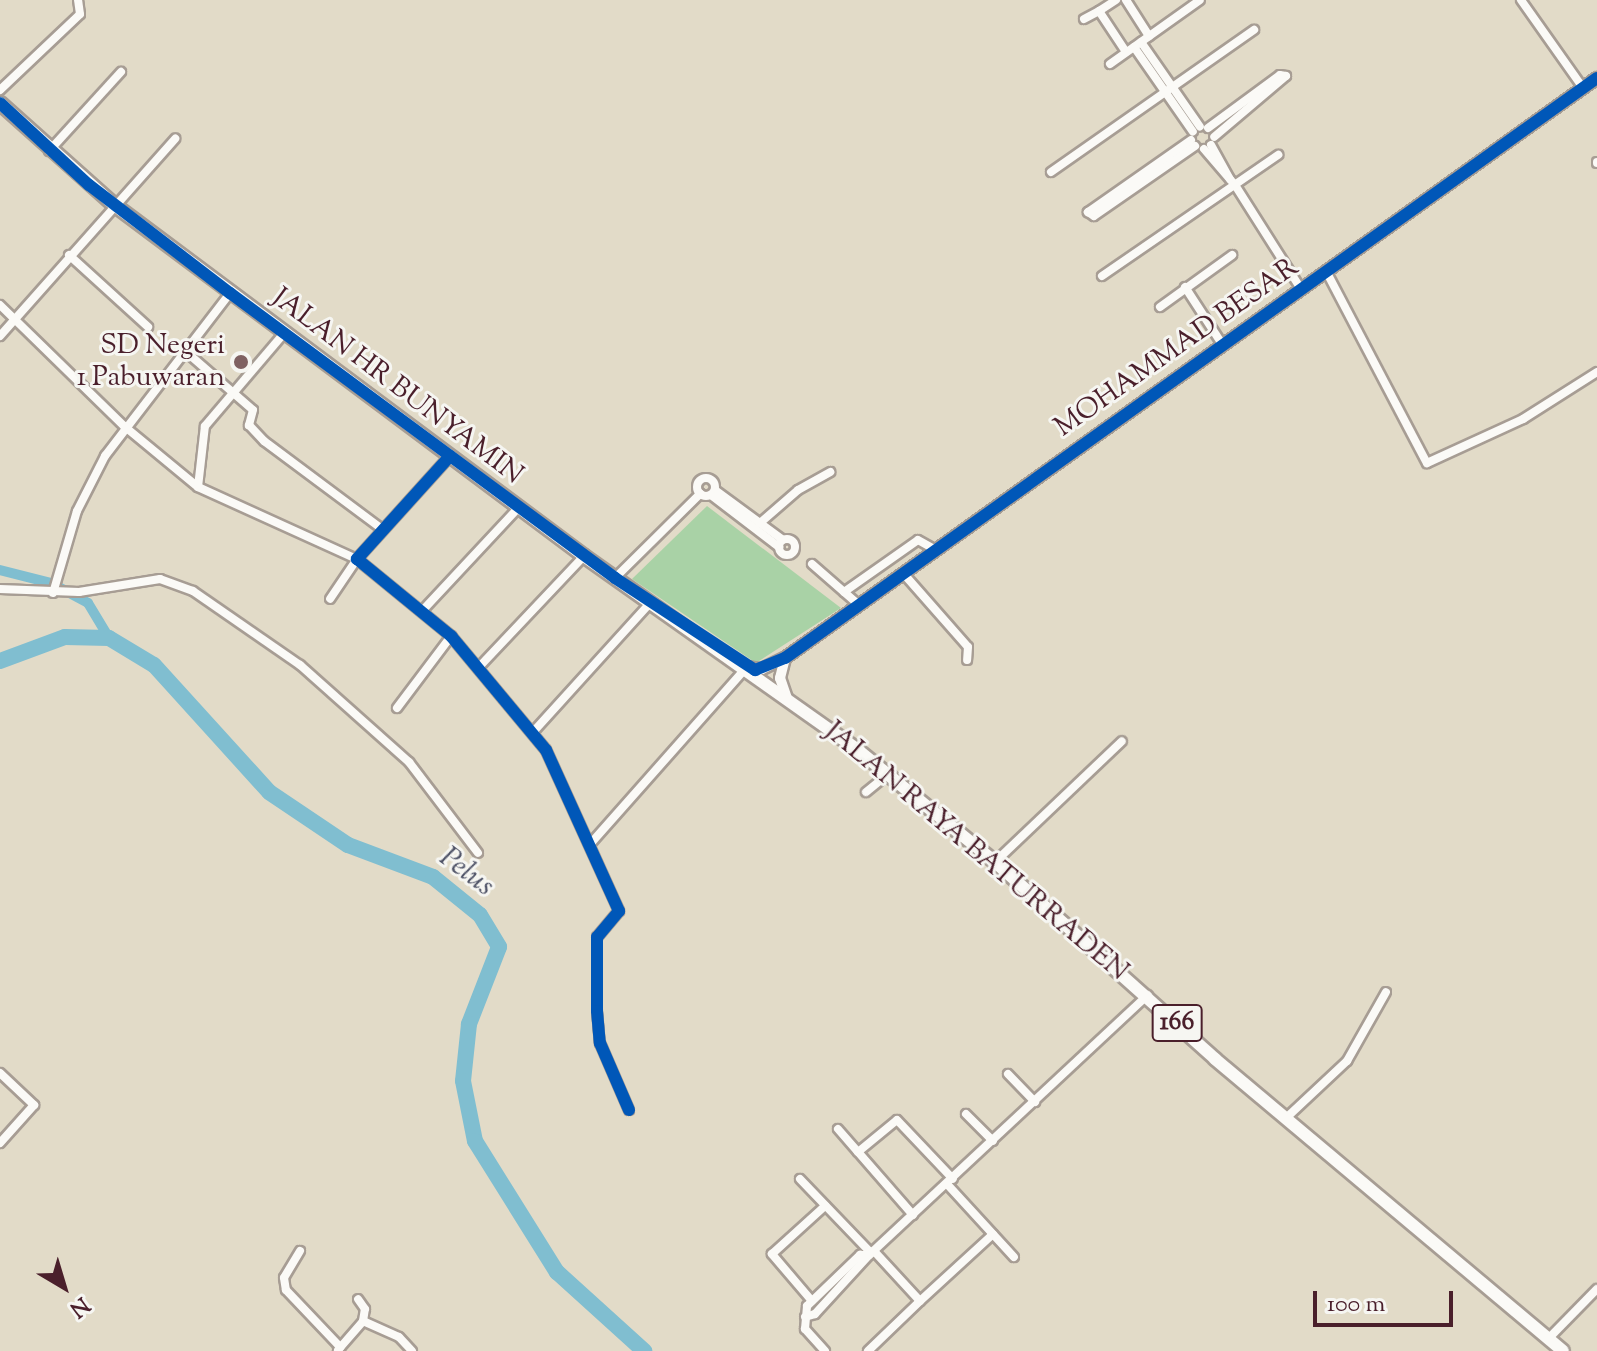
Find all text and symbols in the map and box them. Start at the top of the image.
street label: MOHAMMAD BESAR [1049,251,1305,445]
street label: JALAN HR BUNYAMIN [265,282,529,492]
place label: SD Negeri 1 Pabuwaran [77,329,225,395]
marker: SD Negeri 1 Pabuwaran [232,353,250,371]
street label: JALAN RAYA BATURRADEN [817,715,1135,989]
water label: Pelus [431,841,501,905]
road number: 166 [1151,1001,1203,1045]
north arrow [24,1247,104,1327]
scale bar [1317,1275,1457,1325]
text: N [62,1288,96,1324]
text: 100 m [1327,1288,1385,1322]

